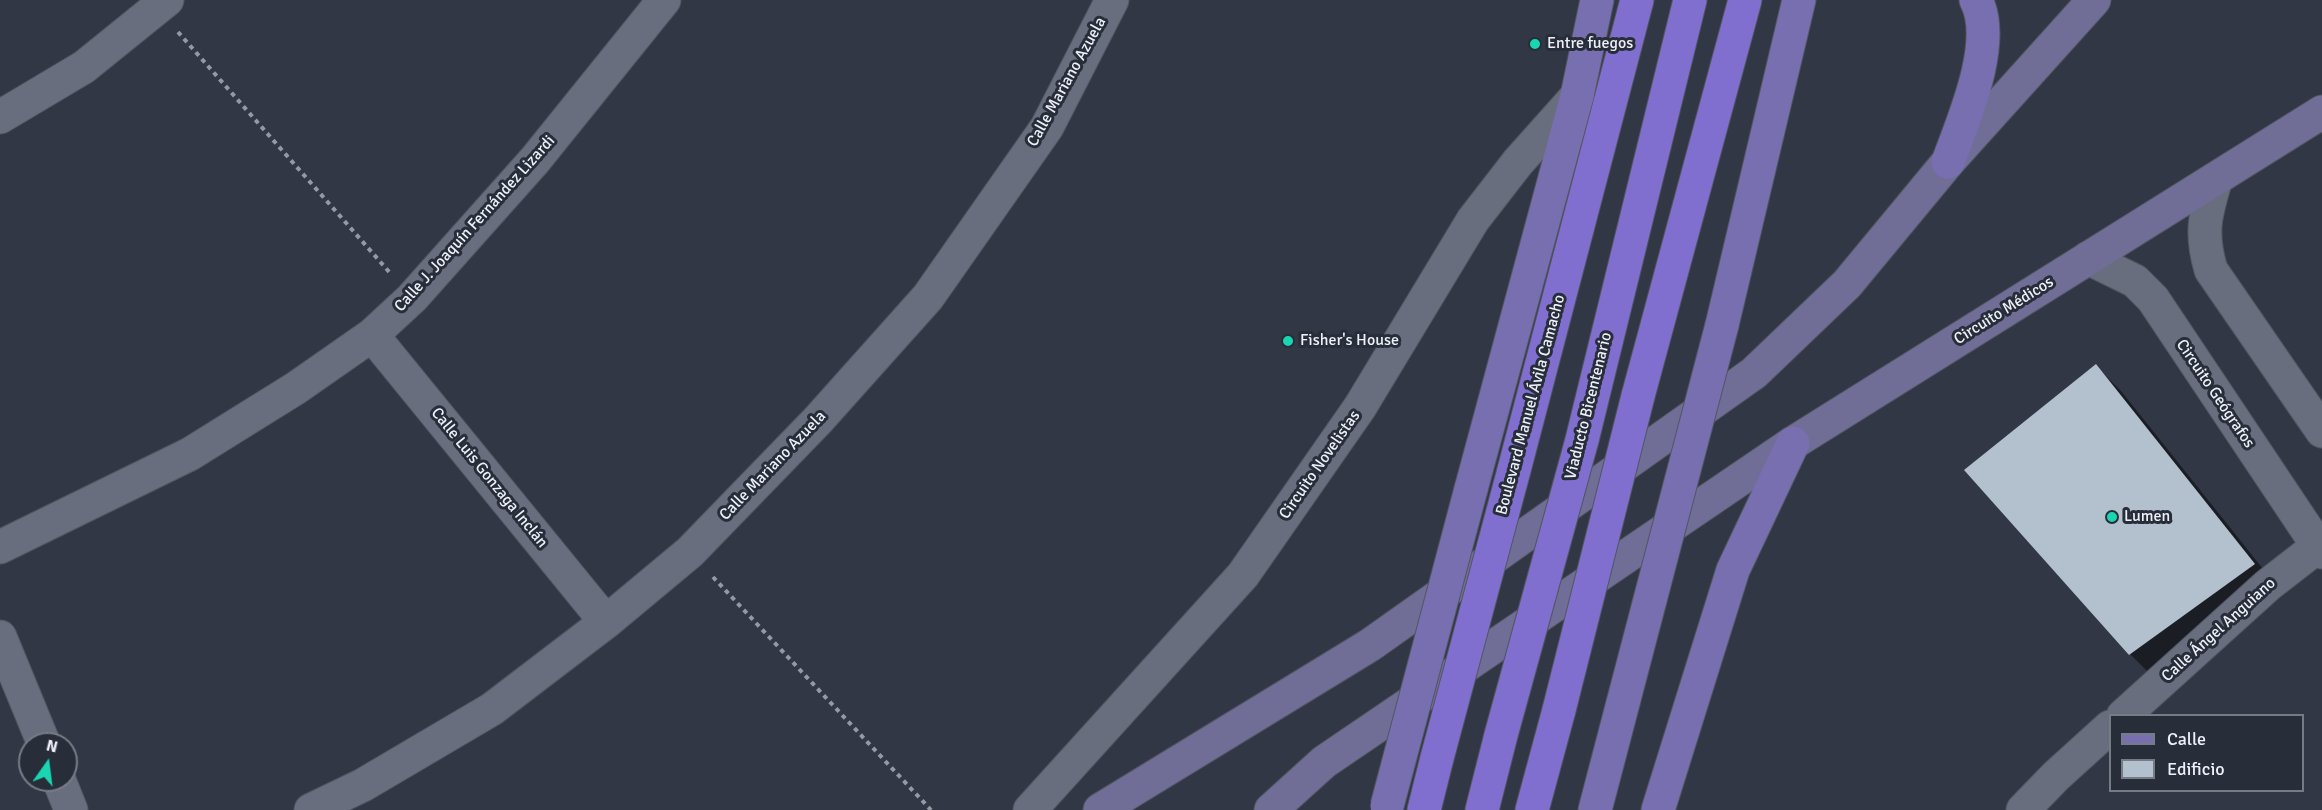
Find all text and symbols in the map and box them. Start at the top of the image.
street label: Calle Mariano Azuela [1023,14,1111,150]
place label: Entre fuegos [1547,34,1633,54]
marker: Entre fuegos [1528,37,1542,51]
street label: Calle J. Joaquín Fernández Lizardi [391,132,559,316]
street label: Circuito Médicos [1951,273,2057,349]
street label: Boulevard Manuel Ávila Camacho [1492,293,1570,517]
street label: Viaducto Bicentenario [1561,330,1617,482]
place label: Fisher's House [1300,331,1399,351]
marker: Fisher's House [1281,334,1295,348]
street label: Circuito Geógrafos [2172,336,2258,452]
street label: Calle Luis Gonzaga Inclán [427,404,551,552]
street label: Calle Mariano Azuela [716,407,830,525]
street label: Circuito Novelistas [1275,407,1365,523]
place label: Lumen [2124,507,2170,527]
marker: Lumen [2105,510,2119,524]
street label: Calle Ángel Anguiano [2158,574,2280,686]
legend [2109,714,2304,792]
text: Calle [2167,728,2206,750]
north arrow [18,732,78,792]
text: N [44,735,60,758]
text: Edificio [2167,758,2225,780]

